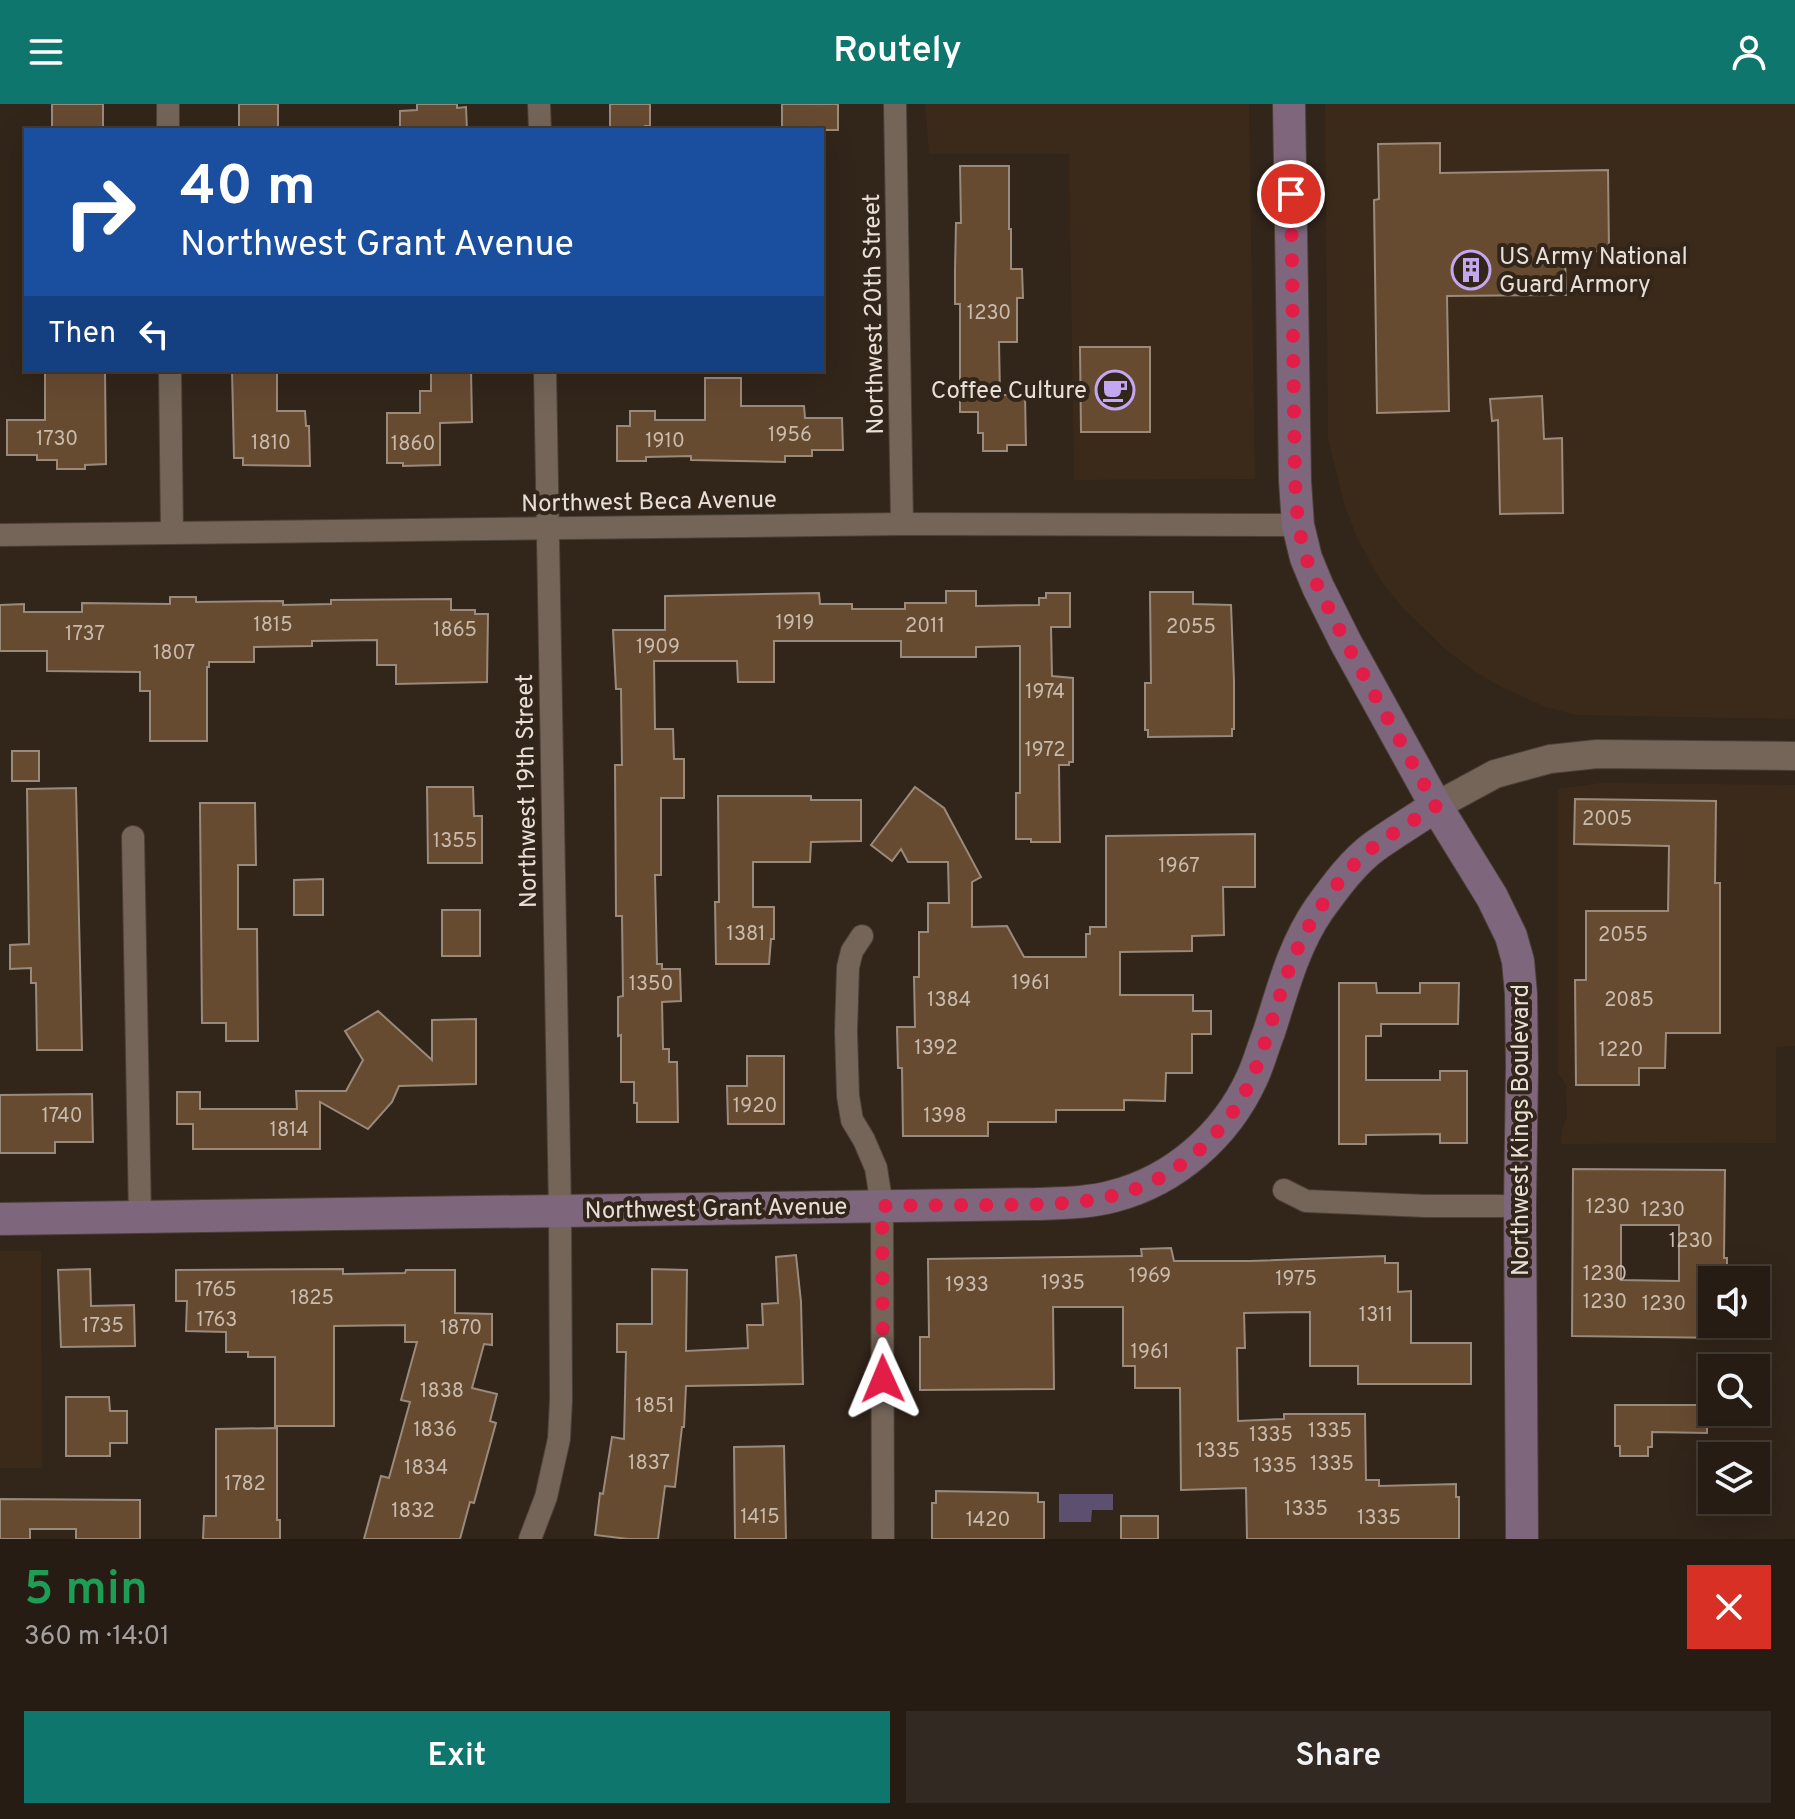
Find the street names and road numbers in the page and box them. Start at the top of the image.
street label: Northwest 20th Street [858,193,892,435]
street label: Northwest Beca Avenue [521,486,777,520]
street label: Northwest 19th Street [511,674,545,908]
street label: Northwest Kings Boulevard [1507,984,1537,1276]
street label: Northwest Grant Avenue [584,1193,848,1227]

